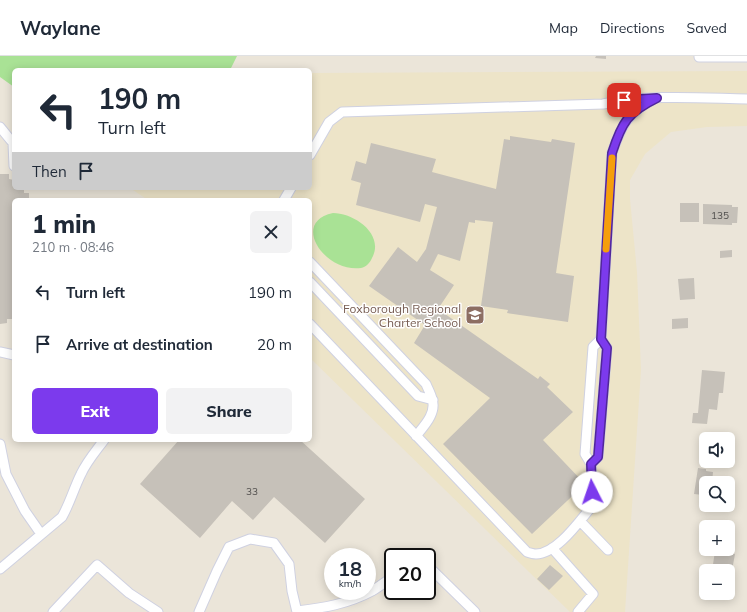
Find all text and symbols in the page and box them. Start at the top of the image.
text: Waylane [20,16,101,40]
text: Map [549,19,578,37]
text: Directions [600,19,665,37]
text: Saved [687,19,727,37]
text: 190 m [98,81,181,116]
pin [607,83,641,117]
icon: left [32,84,84,136]
icon: arrive [613,89,635,111]
text: Turn left [98,116,166,139]
icon: arrive [75,160,97,182]
text: Then [32,162,67,181]
text: 1 min [32,209,96,239]
house number: 135 [711,209,729,222]
button: close [250,211,292,253]
text: 210 m · 08:46 [32,239,114,255]
icon: left [32,281,54,303]
text: Turn left [66,283,125,302]
text: 190 m [248,283,292,302]
place label: Foxborough Regional Charter School [343,301,461,330]
school or university icon: Foxborough Regional Charter School [464,304,486,326]
icon: arrive [32,333,54,355]
text: Arrive at destination [66,335,213,354]
text: 20 m [257,335,292,354]
button: Exit [32,388,158,434]
button: Share [166,388,292,434]
map controls [699,432,735,600]
button: sound [699,432,735,468]
position arrow [571,471,613,513]
button: search [699,476,735,512]
house number: 33 [246,485,258,498]
button: + [699,520,735,556]
speed limit sign: 20 [384,548,436,600]
text: 18 [338,556,362,581]
button: − [699,564,735,600]
text: km/h [339,577,361,590]

